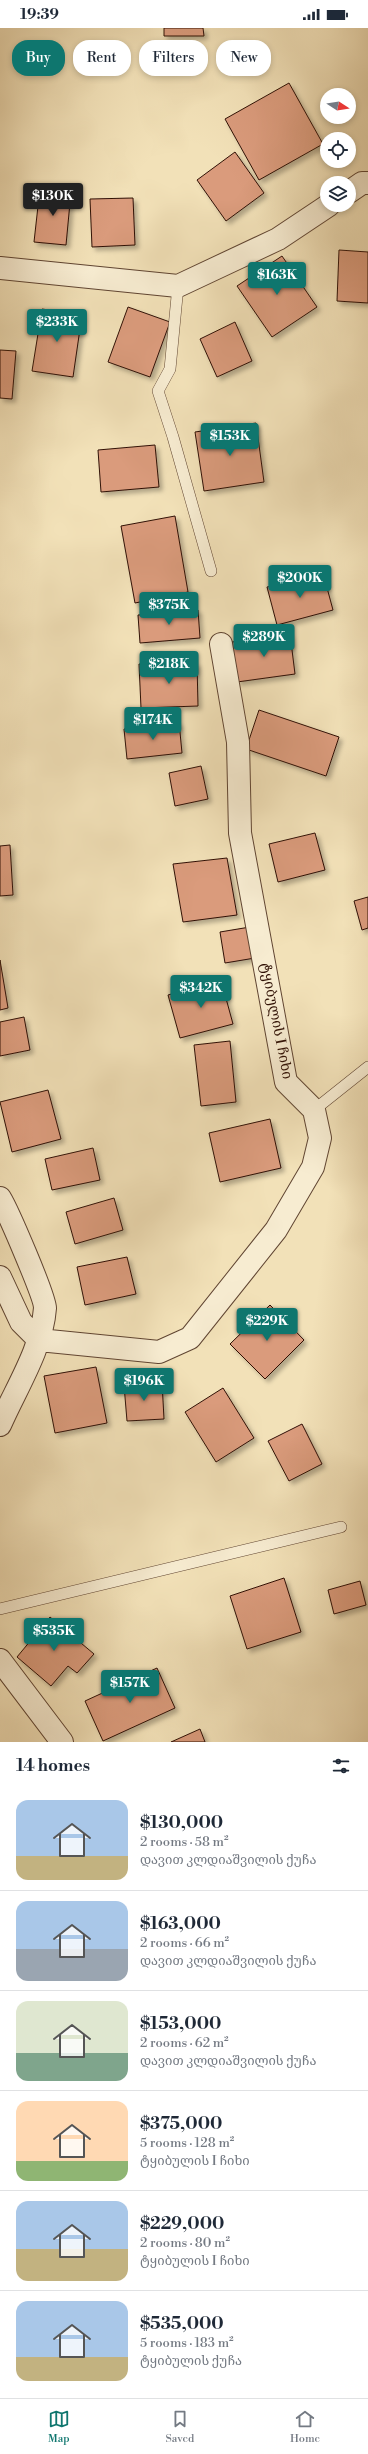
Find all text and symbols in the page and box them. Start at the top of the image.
text: 19:39 [20,5,59,24]
chip: Buy [12,40,65,76]
chip: Rent [73,40,131,76]
chip: Filters [139,40,208,76]
chip: New [216,40,271,76]
north arrow [320,88,356,124]
map controls [320,88,356,212]
button: locate [320,132,356,168]
button: layers [320,176,356,212]
pin: $130K [25,183,81,217]
text: $130K [32,188,74,204]
pin: $163K [249,262,305,296]
text: $163K [257,267,297,283]
pin: $233K [29,309,85,343]
text: $233K [36,314,78,330]
pin: $153K [202,423,258,457]
text: $153K [210,428,250,444]
pin: $200K [272,565,328,599]
text: $200K [277,570,323,586]
pin: $375K [141,592,197,626]
text: $375K [148,597,190,613]
pin: $289K [236,624,292,658]
text: $289K [243,629,285,645]
pin: $218K [141,651,197,685]
text: $218K [149,656,189,672]
pin: $174K [125,707,181,741]
text: $174K [133,712,173,728]
street label: ტყიბულის I ჩიხი [256,961,296,1081]
pin: $342K [173,975,229,1009]
text: $342K [179,980,223,996]
pin: $229K [239,1308,295,1342]
text: $229K [246,1313,288,1329]
pin: $196K [116,1368,172,1402]
text: $196K [124,1373,164,1389]
pin: $535K [26,1618,82,1652]
text: $535K [33,1623,75,1639]
pin: $157K [102,1670,158,1704]
text: $157K [110,1675,150,1691]
text: 14 homes [16,1755,90,1777]
icon: filters [330,1755,352,1777]
text: $130,000 [140,1812,223,1834]
icon: home [48,1816,96,1864]
text: 2 rooms · 58 m² [140,1834,229,1850]
text: დავით კლდიაშვილის ქუჩა [140,1852,316,1868]
text: $163,000 [140,1913,221,1935]
icon: home [48,1917,96,1965]
text: 2 rooms · 66 m² [140,1935,229,1951]
text: დავით კლდიაშვილის ქუჩა [140,1953,316,1969]
text: $153,000 [140,2013,221,2035]
icon: home [48,2017,96,2065]
text: 2 rooms · 62 m² [140,2035,229,2051]
text: დავით კლდიაშვილის ქუჩა [140,2053,316,2069]
text: $375,000 [140,2113,222,2135]
icon: home [48,2117,96,2165]
text: 5 rooms · 128 m² [140,2135,234,2151]
text: ტყიბულის I ჩიხი [140,2153,250,2169]
text: $229,000 [140,2213,224,2235]
icon: home [48,2217,96,2265]
text: 2 rooms · 80 m² [140,2235,230,2251]
text: ტყიბულის I ჩიხი [140,2253,250,2269]
text: $535,000 [140,2313,224,2335]
icon: home [48,2317,96,2365]
text: 5 rooms · 183 m² [140,2335,234,2351]
text: ტყიბულის ქუჩა [140,2353,242,2369]
tab: Map [48,2408,70,2446]
tab: Saved [165,2408,194,2446]
tab: Home [290,2408,320,2446]

